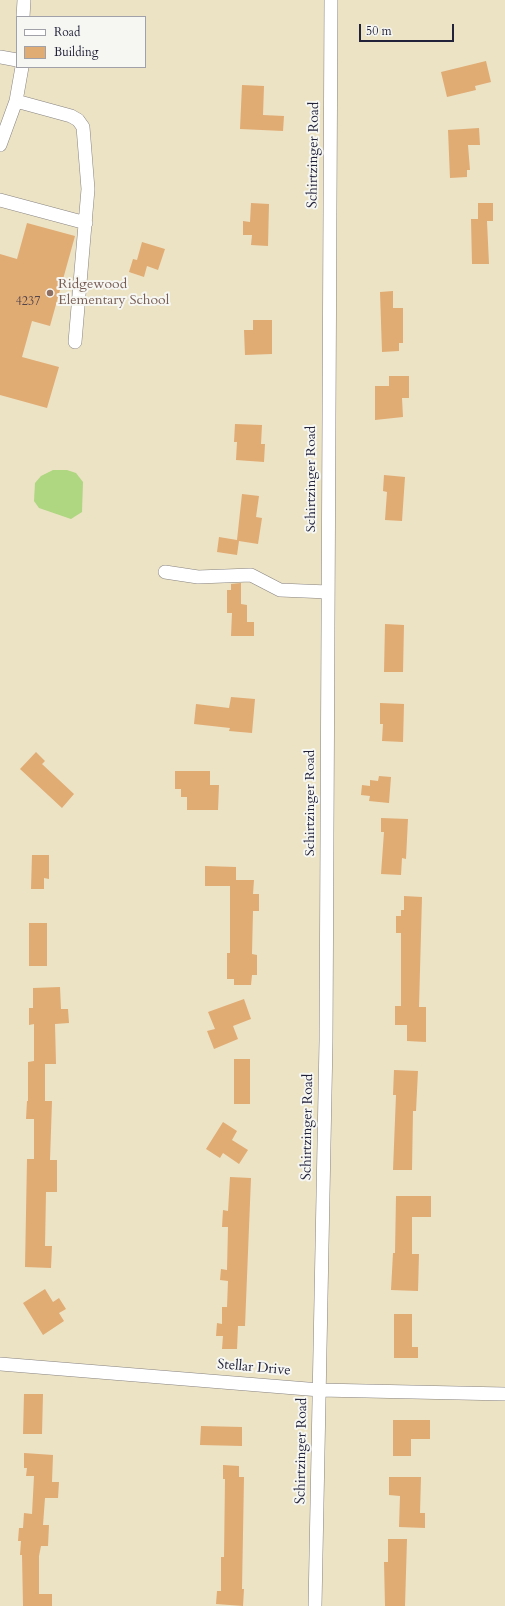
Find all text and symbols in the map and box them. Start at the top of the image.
legend [16,16,146,68]
scale bar [361,16,456,42]
text: 50 m [366,23,392,39]
text: Road [54,24,80,40]
text: Building [54,44,98,60]
street label: Schirtzinger Road [305,102,323,208]
place label: Ridgewood Elementary School [58,277,169,310]
marker: Ridgewood Elementary School [45,288,55,298]
house number: 4237 [16,295,40,309]
street label: Schirtzinger Road [304,426,320,532]
street label: Schirtzinger Road [303,750,319,856]
street label: Schirtzinger Road [299,1074,317,1180]
street label: Stellar Drive [217,1356,291,1380]
street label: Schirtzinger Road [293,1398,311,1504]

